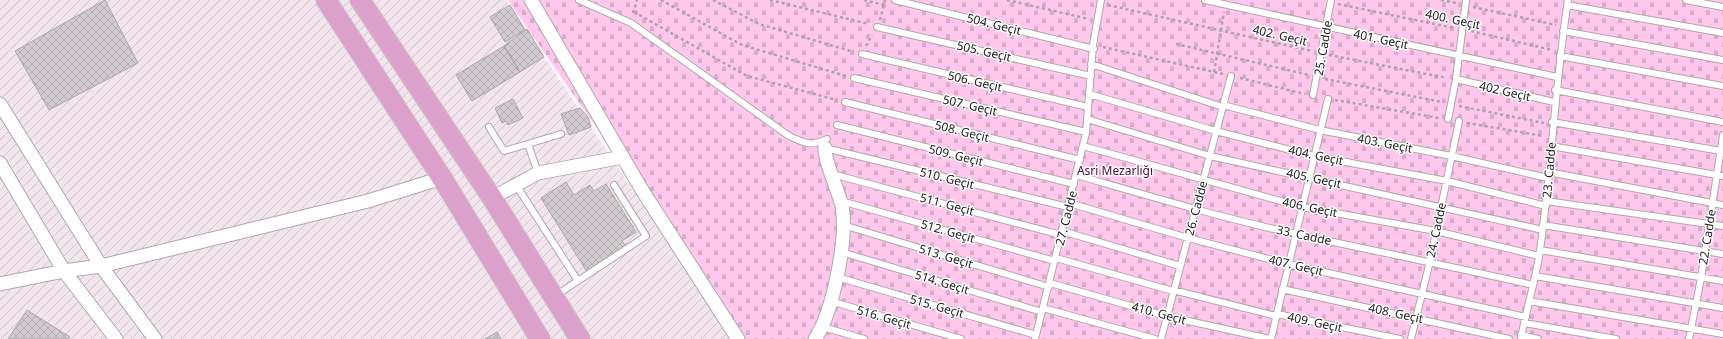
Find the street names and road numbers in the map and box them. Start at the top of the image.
street label: 400. Geçit [1424,5,1483,33]
street label: 504. Geçit [965,9,1024,39]
street label: 25. Cadde [1310,19,1336,77]
street label: 402. Geçit [1251,20,1310,50]
street label: 401. Geçit [1352,25,1411,53]
street label: 505. Geçit [955,36,1014,66]
street label: 506. Geçit [946,66,1005,96]
street label: 402 Geçit [1478,77,1533,105]
street label: 507. Geçit [941,90,1000,120]
street label: 508. Geçit [933,116,992,146]
street label: 403. Geçit [1356,129,1415,157]
street label: 509. Geçit [927,140,986,170]
street label: 404. Geçit [1287,141,1346,169]
street label: 23. Cadde [1538,141,1560,199]
street label: 510. Geçit [918,163,977,193]
street label: 405. Geçit [1285,164,1344,192]
street label: 26. Cadde [1181,179,1212,237]
street label: 511. Geçit [918,189,977,220]
street label: 27. Cadde [1051,189,1081,247]
street label: 406. Geçit [1281,193,1340,221]
street label: 24. Cadde [1422,201,1450,259]
street label: 22. Cadde [1694,208,1720,266]
street label: 512. Geçit [919,215,978,247]
street label: 33. Cadde [1275,221,1333,249]
street label: 513. Geçit [917,240,976,272]
street label: 407. Geçit [1267,250,1326,280]
street label: 514. Geçit [913,266,972,298]
street label: 515. Geçit [908,290,967,322]
street label: 410. Geçit [1130,298,1189,329]
street label: 408. Geçit [1367,299,1426,327]
street label: 516. Geçit [855,301,914,333]
street label: 409. Geçit [1286,308,1345,336]

